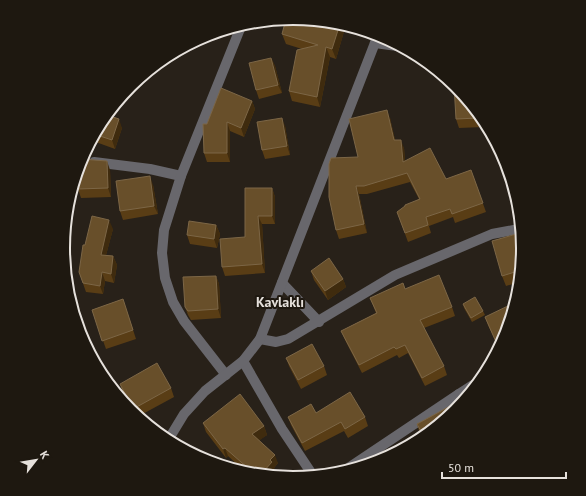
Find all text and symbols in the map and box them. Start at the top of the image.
district label: Kavlaklı [256,293,304,311]
north arrow [16,440,56,480]
text: K [37,448,52,462]
scale bar [442,454,566,480]
text: 50 m [448,460,474,475]

